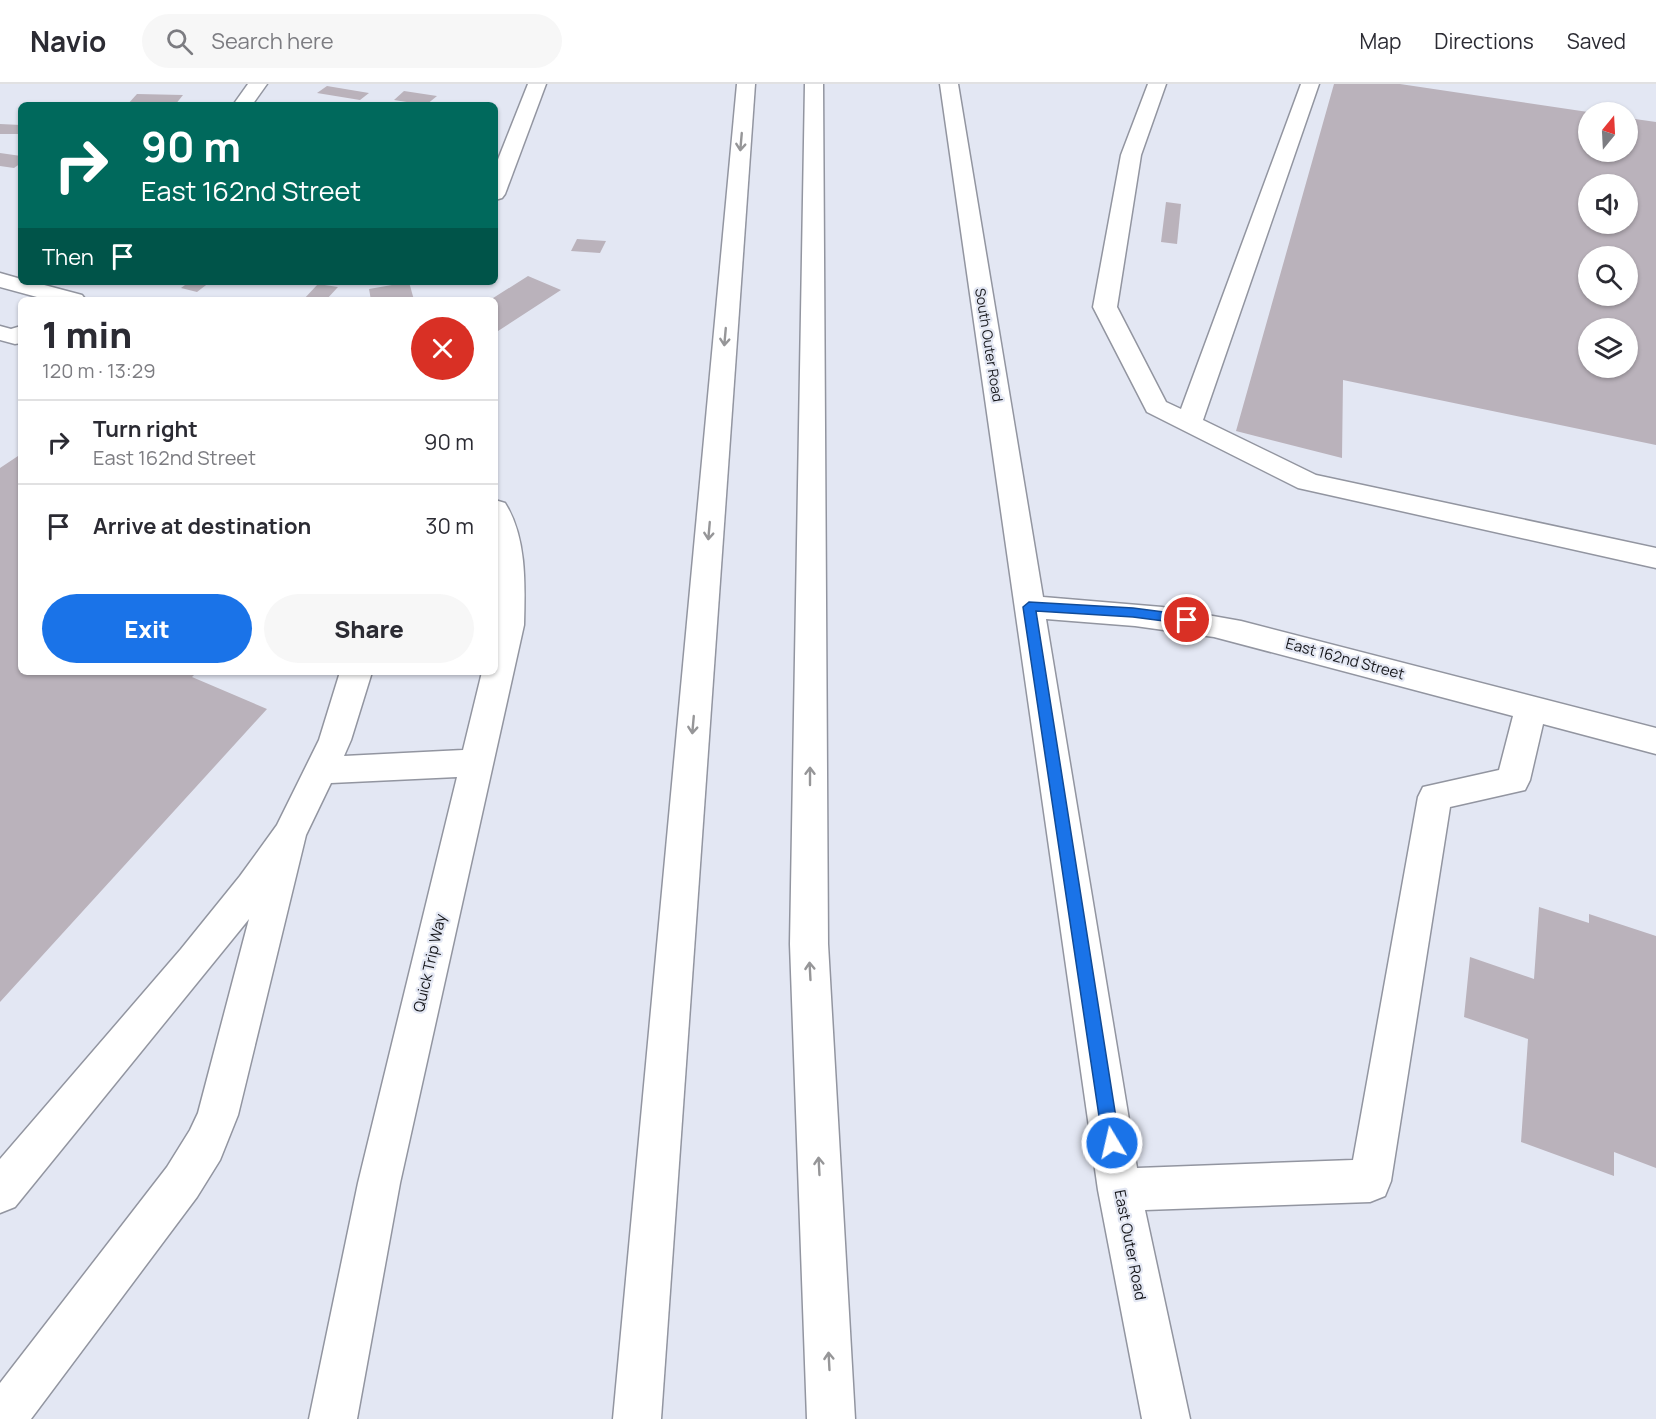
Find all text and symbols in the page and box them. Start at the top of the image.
search box [142,14,562,68]
text: Navio [30,22,106,60]
icon: search [163,25,196,58]
text: Search here [211,26,334,56]
text: Map [1360,27,1401,55]
text: Directions [1434,27,1534,55]
text: Saved [1567,27,1626,55]
north arrow [1578,102,1638,162]
map controls [1578,102,1638,378]
text: 90 m [141,117,241,175]
icon: right [42,126,120,204]
one-way arrow [735,132,746,152]
text: East 162nd Street [141,172,361,209]
button: sound [1578,174,1638,234]
icon: arrive [106,240,139,273]
text: Then [42,242,94,272]
button: search [1578,246,1638,306]
street label: South Outer Road [971,287,1008,403]
text: 1 min [42,310,132,359]
button: close [411,317,474,380]
button: layers [1578,318,1638,378]
one-way arrow [719,326,730,346]
text: 120 m · 13:29 [42,357,156,384]
text: Turn right [93,414,198,444]
icon: right [42,426,75,459]
text: 90 m [424,427,474,457]
text: East 162nd Street [93,444,256,471]
icon: arrive [42,510,75,543]
text: Arrive at destination [93,511,311,541]
text: 30 m [425,511,474,541]
one-way arrow [703,521,714,540]
button: Exit [42,594,252,663]
button: Share [264,594,474,663]
pin [1161,594,1212,645]
icon: arrive [1170,603,1203,636]
street label: East 162nd Street [1283,633,1407,684]
one-way arrow [687,715,698,735]
one-way arrow [804,767,816,787]
street label: Quick Trip Way [408,912,451,1014]
one-way arrow [805,962,816,981]
position arrow [1080,1111,1144,1175]
one-way arrow [814,1156,825,1176]
street label: East Outer Road [1110,1188,1151,1302]
one-way arrow [823,1351,834,1371]

